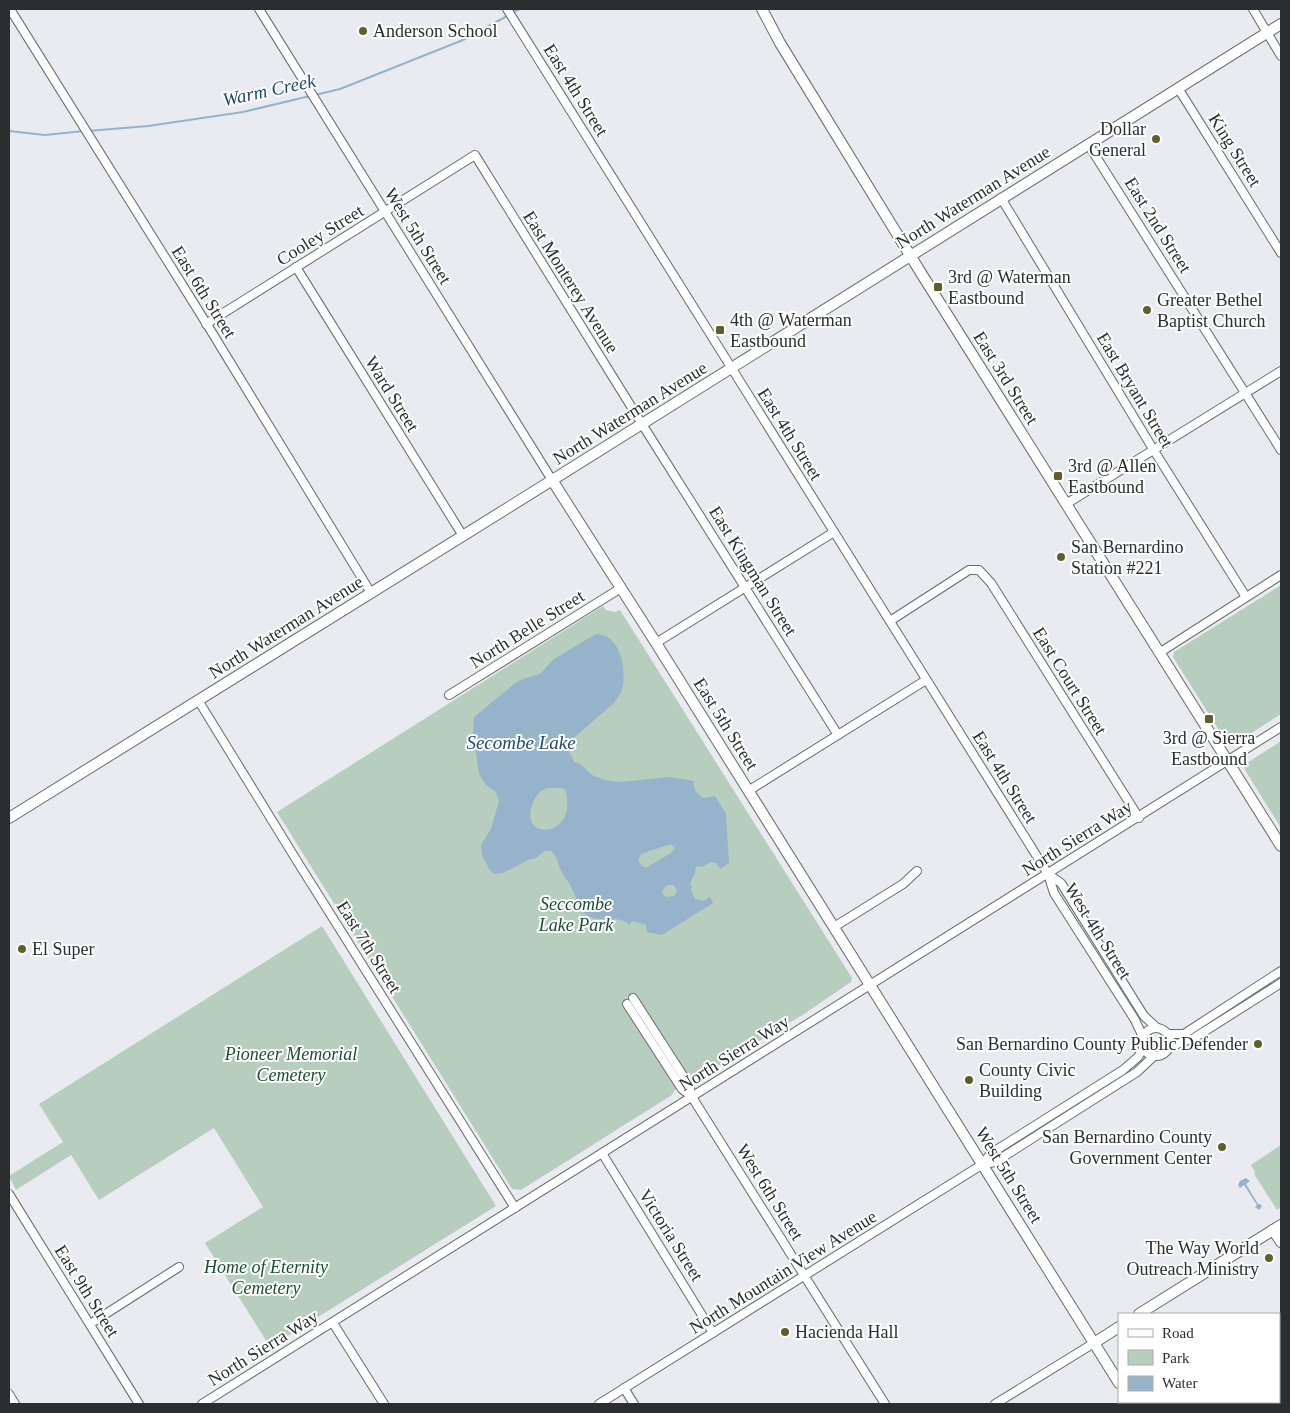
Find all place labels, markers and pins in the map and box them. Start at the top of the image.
place label: Anderson School [373,21,498,41]
marker: Anderson School [357,25,369,37]
place label: Dollar General [1089,119,1146,160]
marker: Dollar General [1150,133,1162,145]
place label: 3rd @ Waterman Eastbound [948,267,1071,308]
marker: 3rd @ Waterman Eastbound [932,281,944,293]
place label: Greater Bethel Baptist Church [1157,290,1266,331]
marker: Greater Bethel Baptist Church [1141,304,1153,316]
place label: 4th @ Waterman Eastbound [730,310,852,351]
marker: 4th @ Waterman Eastbound [714,324,726,336]
place label: 3rd @ Allen Eastbound [1068,456,1157,497]
marker: 3rd @ Allen Eastbound [1052,470,1064,482]
place label: San Bernardino Station #221 [1071,537,1183,578]
marker: San Bernardino Station #221 [1055,551,1067,563]
marker: 3rd @ Sierra Eastbound [1203,713,1215,725]
place label: 3rd @ Sierra Eastbound [1163,728,1255,769]
place label: El Super [32,939,95,959]
marker: El Super [16,943,28,955]
place label: San Bernardino County Public Defender [956,1034,1248,1054]
marker: San Bernardino County Public Defender [1252,1038,1264,1050]
place label: County Civic Building [979,1060,1076,1101]
marker: County Civic Building [963,1074,975,1086]
place label: San Bernardino County Government Center [1042,1127,1212,1168]
marker: San Bernardino County Government Center [1216,1141,1228,1153]
place label: The Way World Outreach Ministry [1127,1238,1259,1279]
marker: The Way World Outreach Ministry [1263,1252,1275,1264]
place label: Hacienda Hall [795,1322,898,1342]
marker: Hacienda Hall [779,1326,791,1338]

